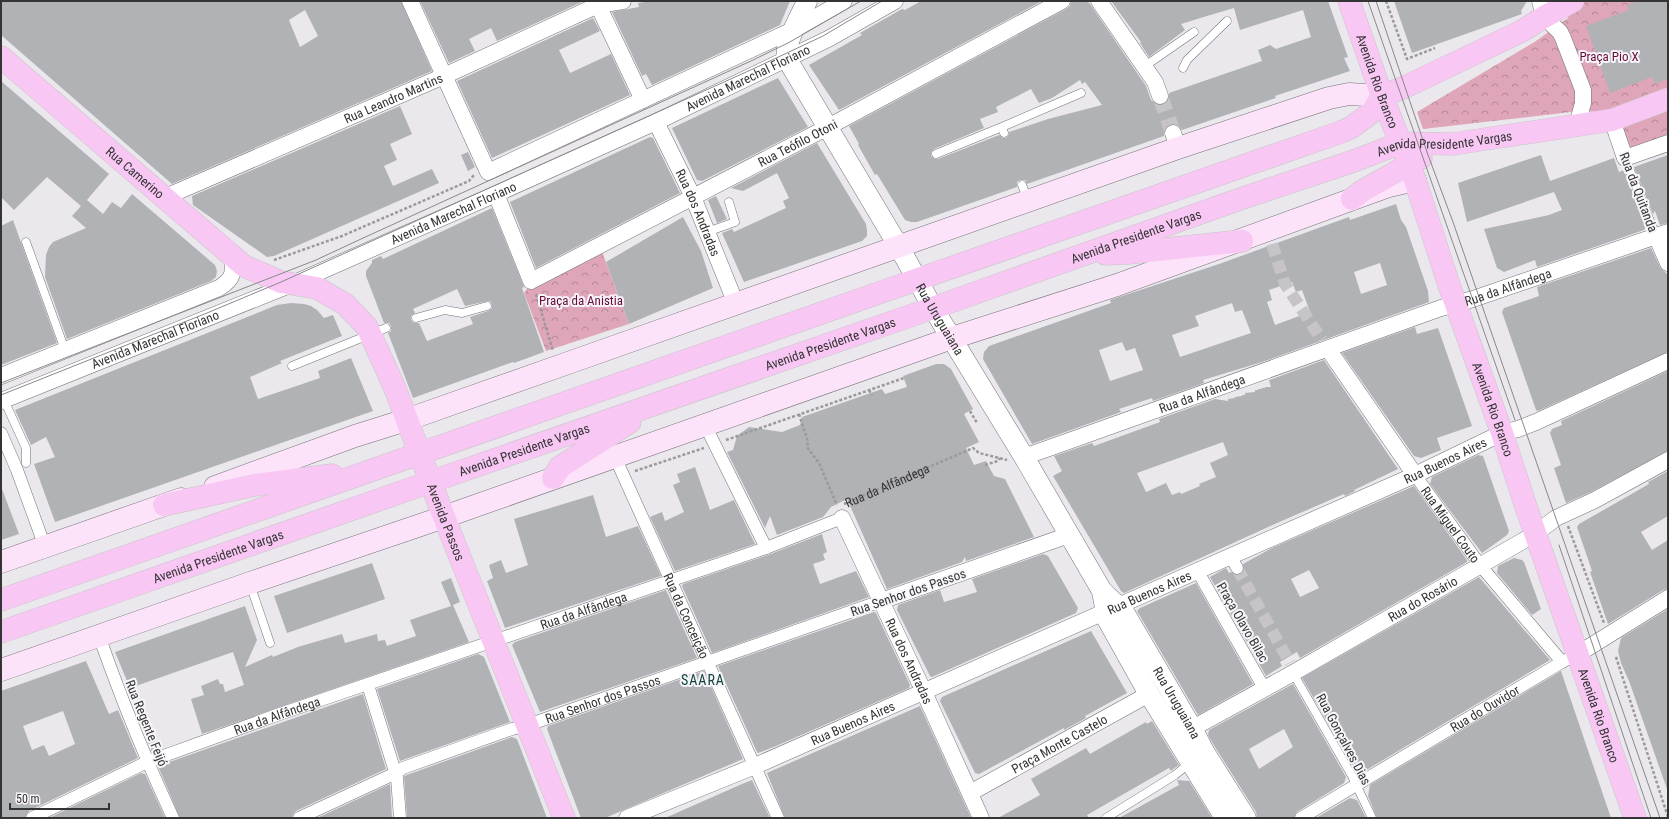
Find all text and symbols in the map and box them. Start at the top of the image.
street label: Avenida Rio Branco [1353,32,1401,131]
street label: Avenida Marechal Floriano [684,42,813,114]
park label: Praça Pio X [1579,49,1639,64]
street label: Rua Leandro Martins [342,70,445,127]
street label: Rua Teófilo Otoni [756,116,840,170]
street label: Avenida Presidente Vargas [1375,128,1513,160]
street label: Rua Camerino [103,144,167,202]
street label: Rua da Quitanda [1616,150,1661,234]
street label: Rua dos Andradas [672,167,723,258]
street label: Avenida Marechal Floriano [388,179,519,248]
street label: Avenida Presidente Vargas [1069,206,1203,266]
street label: Rua da Alfândega [1463,266,1553,309]
street label: Rua Uruguaiana [913,281,967,358]
park label: Praça da Anistia [539,293,623,308]
street label: Avenida Marechal Floriano [89,307,221,372]
street label: Avenida Presidente Vargas [763,314,898,374]
street label: Avenida Rio Branco [1469,360,1516,458]
street label: Rua da Alfândega [1157,372,1247,416]
street label: Avenida Presidente Vargas [457,420,592,479]
street label: Rua Buenos Aires [1402,435,1489,487]
street label: Rua da Alfândega [843,461,932,511]
street label: Avenida Passos [424,482,468,563]
street label: Rua Miguel Couto [1418,484,1483,566]
street label: Avenida Presidente Vargas [151,527,286,586]
street label: Rua Senhor dos Passos [849,566,968,619]
street label: Rua Buenos Aires [1105,568,1194,618]
street label: Rua da Conceição [660,571,712,661]
street label: Rua do Rosário [1385,573,1460,625]
street label: Praça Olavo Bilac [1214,580,1271,665]
street label: Rua da Alfândega [538,589,629,633]
street label: Rua dos Andradas [882,616,935,706]
street label: Rua Uruguaiana [1150,664,1203,741]
street label: Avenida Rio Branco [1575,666,1622,765]
street label: Rua Senhor dos Passos [543,672,663,726]
district label: SAARA [681,672,725,688]
street label: Rua Regente Feijó [122,678,171,769]
street label: Rua do Ouvidor [1448,682,1522,735]
street label: Rua Gonçalves Dias [1313,691,1374,787]
street label: Rua da Alfândega [232,694,322,738]
street label: Rua Buenos Aires [809,698,897,748]
street label: Praça Monte Castelo [1009,712,1110,777]
scale bar [10,785,109,811]
text: 50 m [16,792,40,806]

